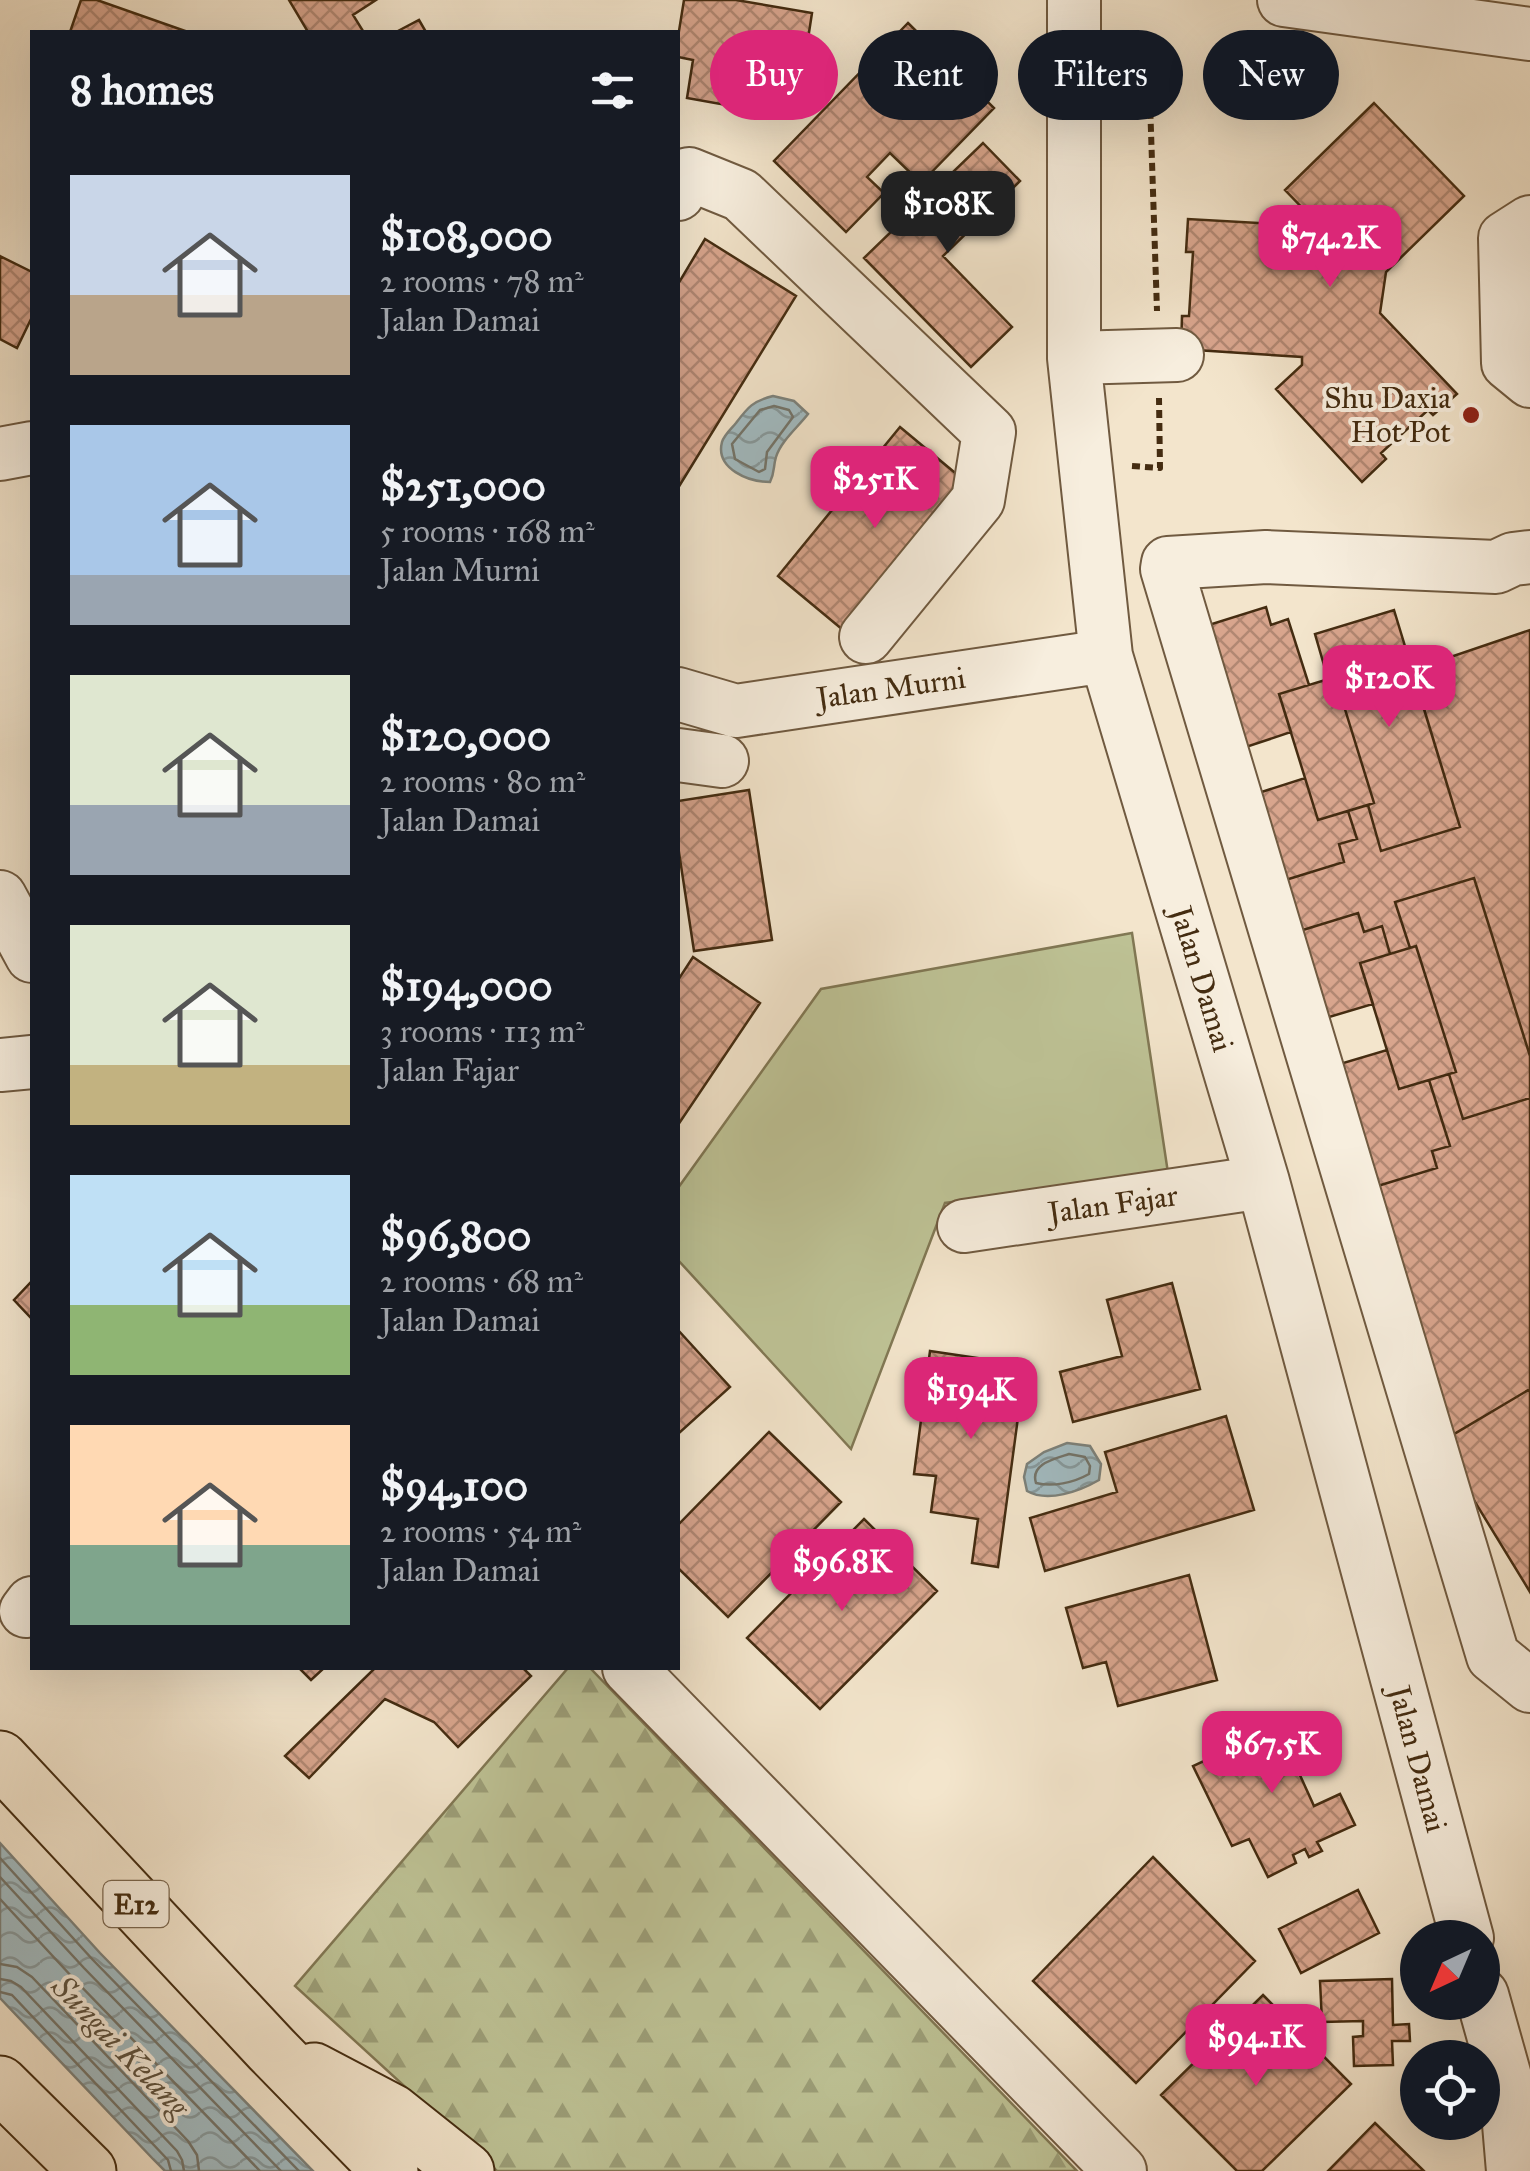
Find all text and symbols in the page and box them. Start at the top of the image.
chip: Buy [710,30,838,120]
chip: Rent [858,30,998,120]
chip: Filters [1018,30,1183,120]
chip: New [1203,30,1339,120]
icon: filters [585,63,640,118]
text: 8 homes [70,64,214,116]
pin: $108K [878,171,1018,256]
text: $108K [903,184,993,223]
pin: $74.2K [1249,205,1411,290]
text: $108,000 [380,210,553,262]
icon: home [150,215,270,335]
text: $74.2K [1280,218,1380,257]
text: 2 rooms · 78 m² [380,262,584,301]
text: Jalan Damai [380,301,540,340]
place label: Shu Daxia Hot Pot [1324,380,1451,450]
marker: Shu Daxia Hot Pot [1460,404,1482,426]
pin: $251K [805,446,945,531]
text: $251K [833,459,917,498]
text: $251,000 [380,460,546,512]
icon: home [150,465,270,585]
text: 5 rooms · 168 m² [380,512,595,551]
text: Jalan Murni [380,551,540,590]
pin: $120K [1319,645,1459,730]
text: $120K [1345,658,1433,697]
street label: Jalan Murni [811,660,968,717]
text: $120,000 [380,710,551,762]
icon: home [150,715,270,835]
text: 2 rooms · 80 m² [380,762,585,801]
text: Jalan Damai [380,801,540,840]
street label: Jalan Damai [1162,899,1241,1056]
text: $194,000 [380,960,553,1012]
icon: home [150,965,270,1085]
text: 3 rooms · 113 m² [380,1012,585,1051]
text: Jalan Fajar [380,1051,519,1090]
street label: Jalan Fajar [1043,1177,1181,1231]
text: $96,800 [380,1210,531,1262]
icon: home [150,1215,270,1335]
text: 2 rooms · 68 m² [380,1262,583,1301]
text: Jalan Damai [380,1301,540,1340]
pin: $194K [901,1357,1041,1442]
text: $194K [926,1370,1016,1409]
text: $94,100 [380,1460,528,1512]
icon: home [150,1465,270,1585]
text: 2 rooms · 54 m² [380,1512,581,1551]
pin: $96.8K [761,1529,923,1614]
text: $96.8K [792,1542,892,1581]
text: Jalan Damai [380,1551,540,1590]
street label: Jalan Damai [1380,1679,1455,1836]
pin: $67.5K [1191,1711,1353,1796]
text: $67.5K [1224,1724,1320,1763]
road number: E12 [104,1881,168,1927]
north arrow [1400,1920,1500,2020]
map controls [1400,1920,1500,2140]
water label: Sungai Kelang [43,1967,199,2127]
pin: $94.1K [1175,2004,1337,2089]
text: $94.1K [1208,2017,1304,2056]
button: locate [1400,2040,1500,2140]

